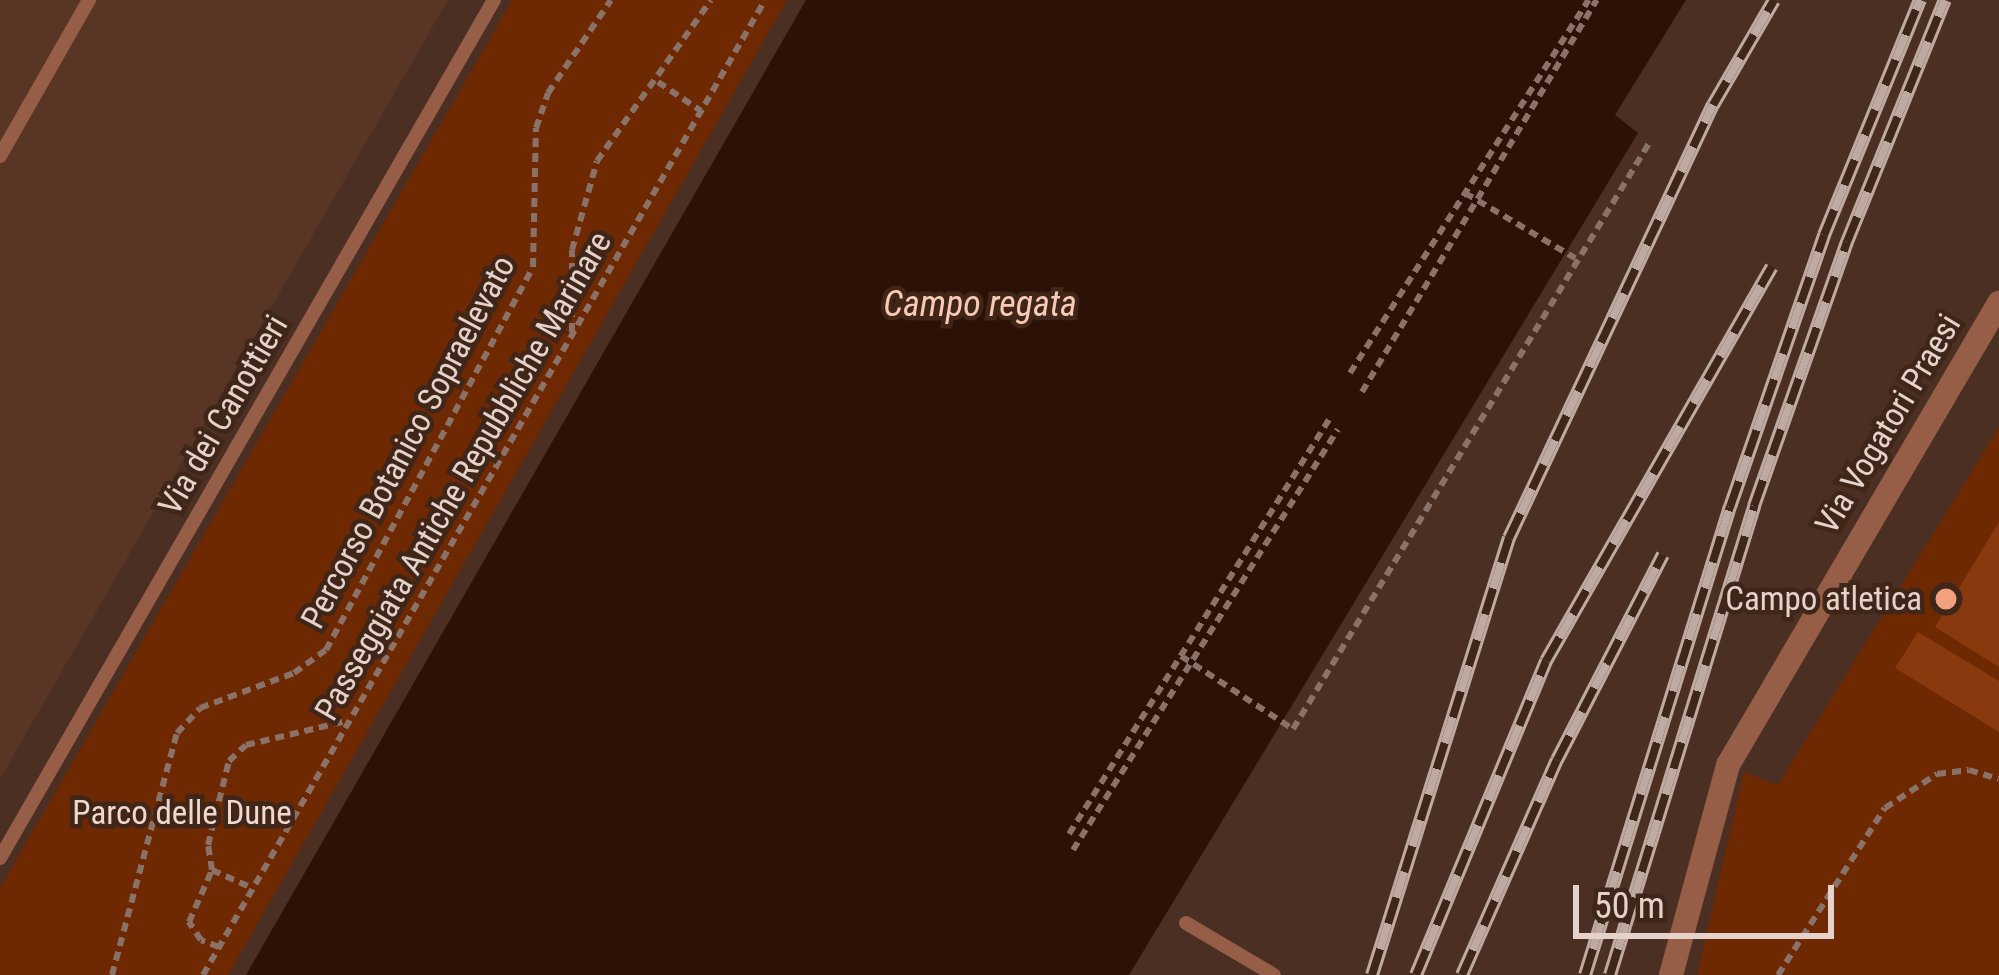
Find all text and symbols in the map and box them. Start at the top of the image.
street label: Passeggiata Antiche Repubbliche Marinare [306,225,620,727]
street label: Percorso Botanico Sopraelevato [293,249,523,635]
water label: Campo regata [883,283,1077,327]
street label: Via Vogatori Praesi [1807,307,1969,541]
street label: Via dei Canottieri [150,308,296,522]
place label: Campo atletica [1725,579,1922,619]
marker: Campo atletica [1933,586,1959,612]
park label: Parco delle Dune [72,793,292,833]
scale bar [1579,861,1840,935]
text: 50 m [1594,885,1665,927]

